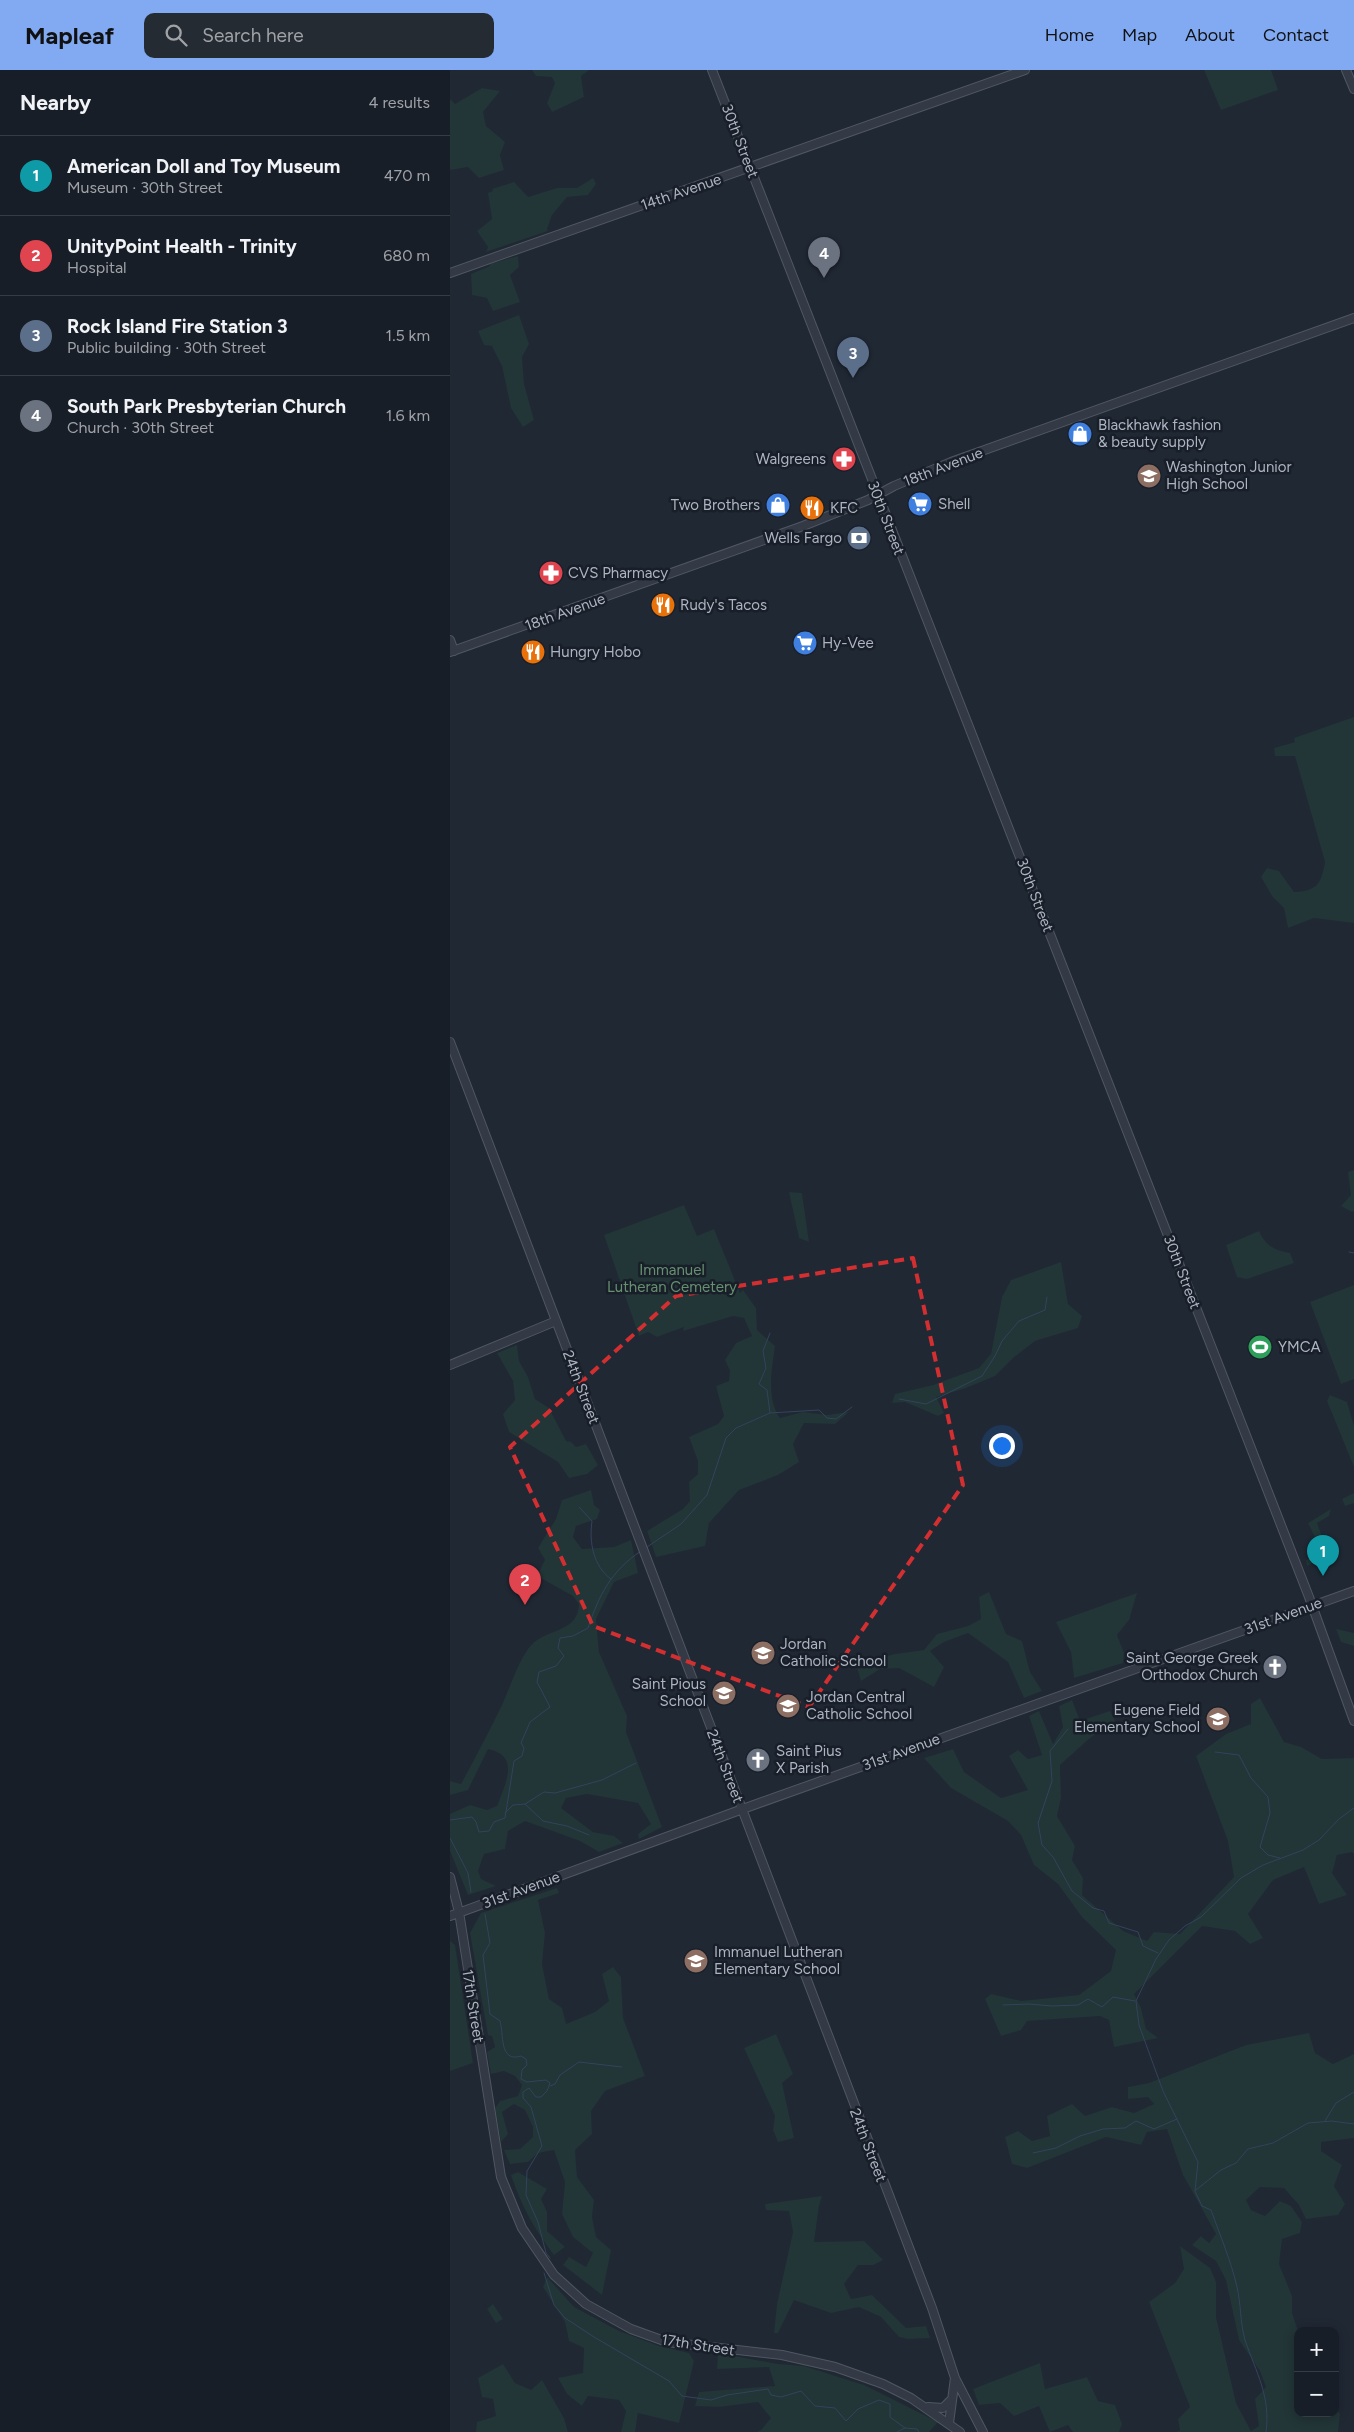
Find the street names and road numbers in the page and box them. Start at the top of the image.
street label: 30th Street [718,102,762,181]
street label: 14th Avenue [638,170,724,214]
street label: 18th Avenue [901,444,985,490]
street label: 30th Street [864,479,908,558]
street label: 18th Avenue [523,589,607,635]
street label: 30th Street [1013,856,1057,935]
street label: 30th Street [1160,1233,1204,1312]
street label: 24th Street [559,1348,603,1427]
street label: 31st Avenue [1242,1594,1324,1638]
street label: 24th Street [703,1727,747,1806]
street label: 31st Avenue [860,1730,942,1774]
street label: 31st Avenue [480,1868,562,1912]
street label: 17th Street [458,1968,488,2044]
street label: 24th Street [846,2106,890,2185]
street label: 17th Street [660,2330,736,2360]

